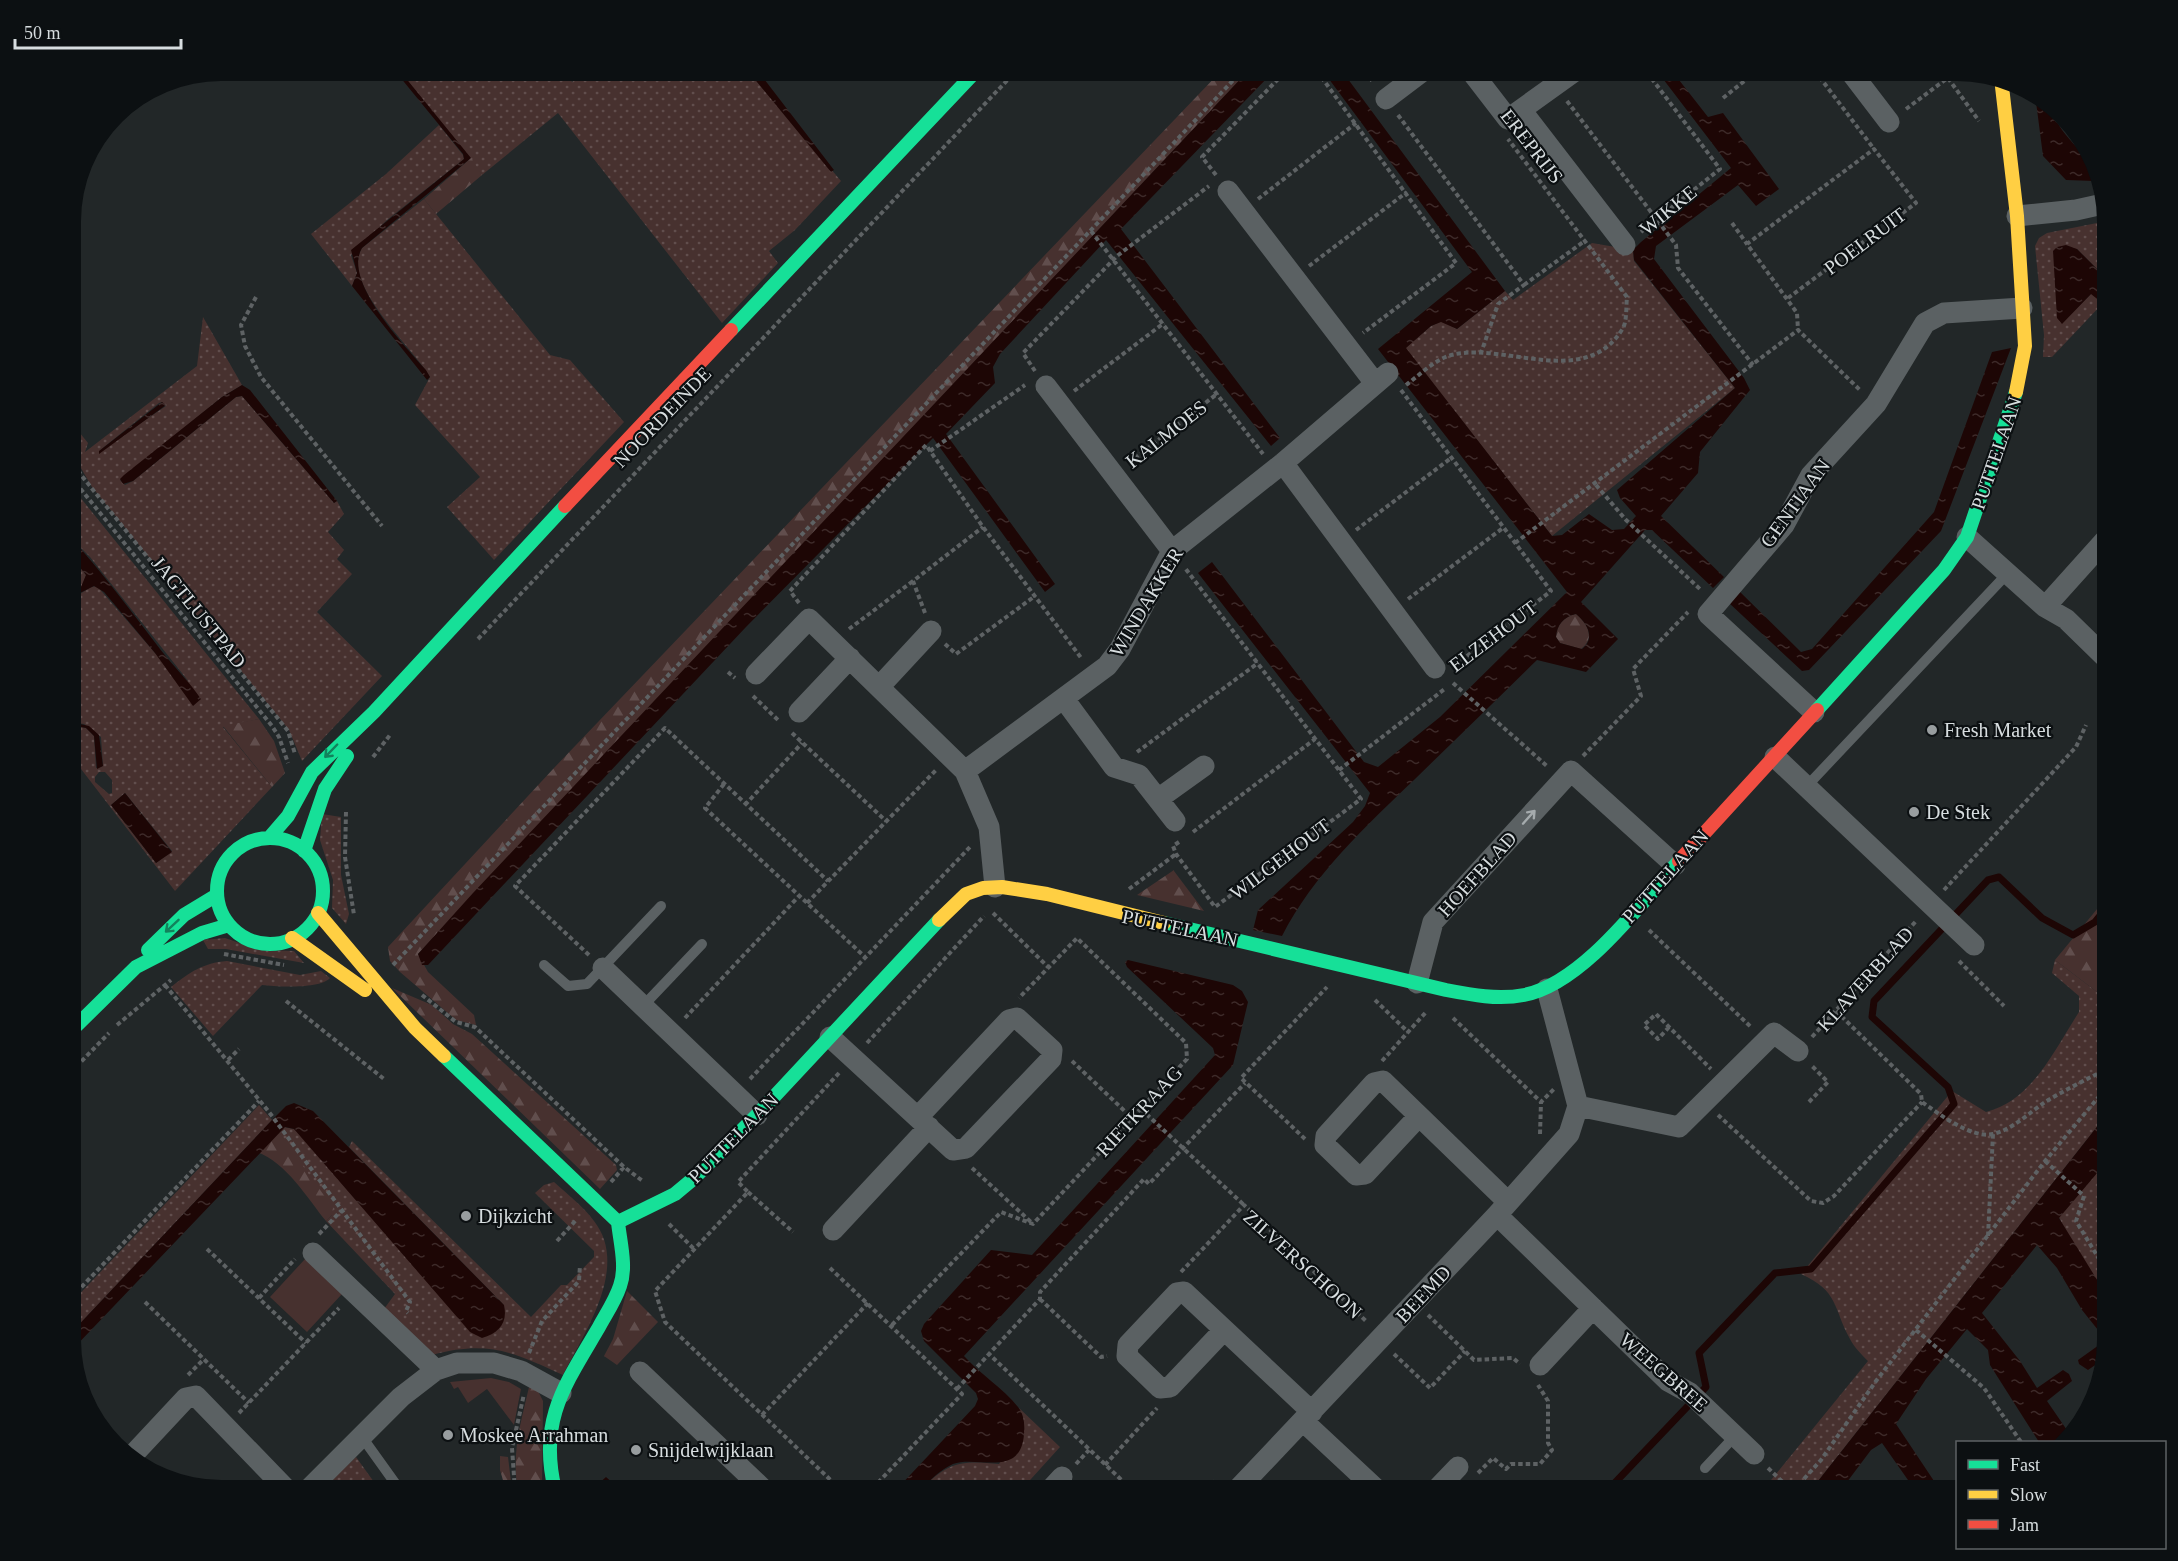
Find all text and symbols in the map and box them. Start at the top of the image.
scale bar [15,12,182,50]
text: 50 m [24,23,61,43]
street label: EREPRIJS [1496,105,1568,187]
street label: WIKKE [1635,180,1701,240]
street label: POELRUIT [1820,203,1910,279]
street label: NOORDEINDE [609,362,715,472]
street label: PUTTELAAN [1966,394,2026,512]
street label: KALMOES [1121,396,1211,472]
street label: GENTIAAN [1756,455,1834,551]
street label: WINDAKKER [1105,543,1188,661]
street label: JAGTLUSTPAD [147,552,251,672]
street label: ELZEHOUT [1445,596,1541,676]
place label: Fresh Market [1944,719,2052,741]
marker: Fresh Market [1925,723,1939,737]
one-way arrow [324,744,339,759]
place label: De Stek [1926,801,1990,823]
marker: De Stek [1907,805,1921,819]
one-way arrow [1522,810,1536,825]
street label: WILGEHOUT [1225,814,1335,904]
street label: PUTTELAAN [1617,825,1713,927]
street label: HOEFBLAD [1433,827,1521,921]
street label: PUTTELAAN [1120,905,1240,951]
one-way arrow [165,919,180,933]
street label: KLAVERBLAD [1812,922,1918,1036]
street label: RIETKRAAG [1092,1061,1186,1161]
street label: PUTTELAAN [684,1089,782,1187]
place label: Dijkzicht [478,1205,553,1228]
street label: ZILVERSCHOON [1239,1205,1367,1323]
marker: Dijkzicht [459,1209,473,1223]
street label: BEEMD [1391,1261,1455,1327]
street label: WEEGBREE [1616,1328,1712,1416]
place label: Moskee Arrahman [460,1424,608,1446]
marker: Moskee Arrahman [441,1428,455,1442]
place label: Snijdelwijklaan [648,1439,774,1462]
legend [1956,1441,2166,1549]
marker: Snijdelwijklaan [629,1443,643,1457]
text: Fast [2010,1455,2040,1475]
text: Slow [2010,1485,2047,1505]
text: Jam [2010,1515,2039,1535]

